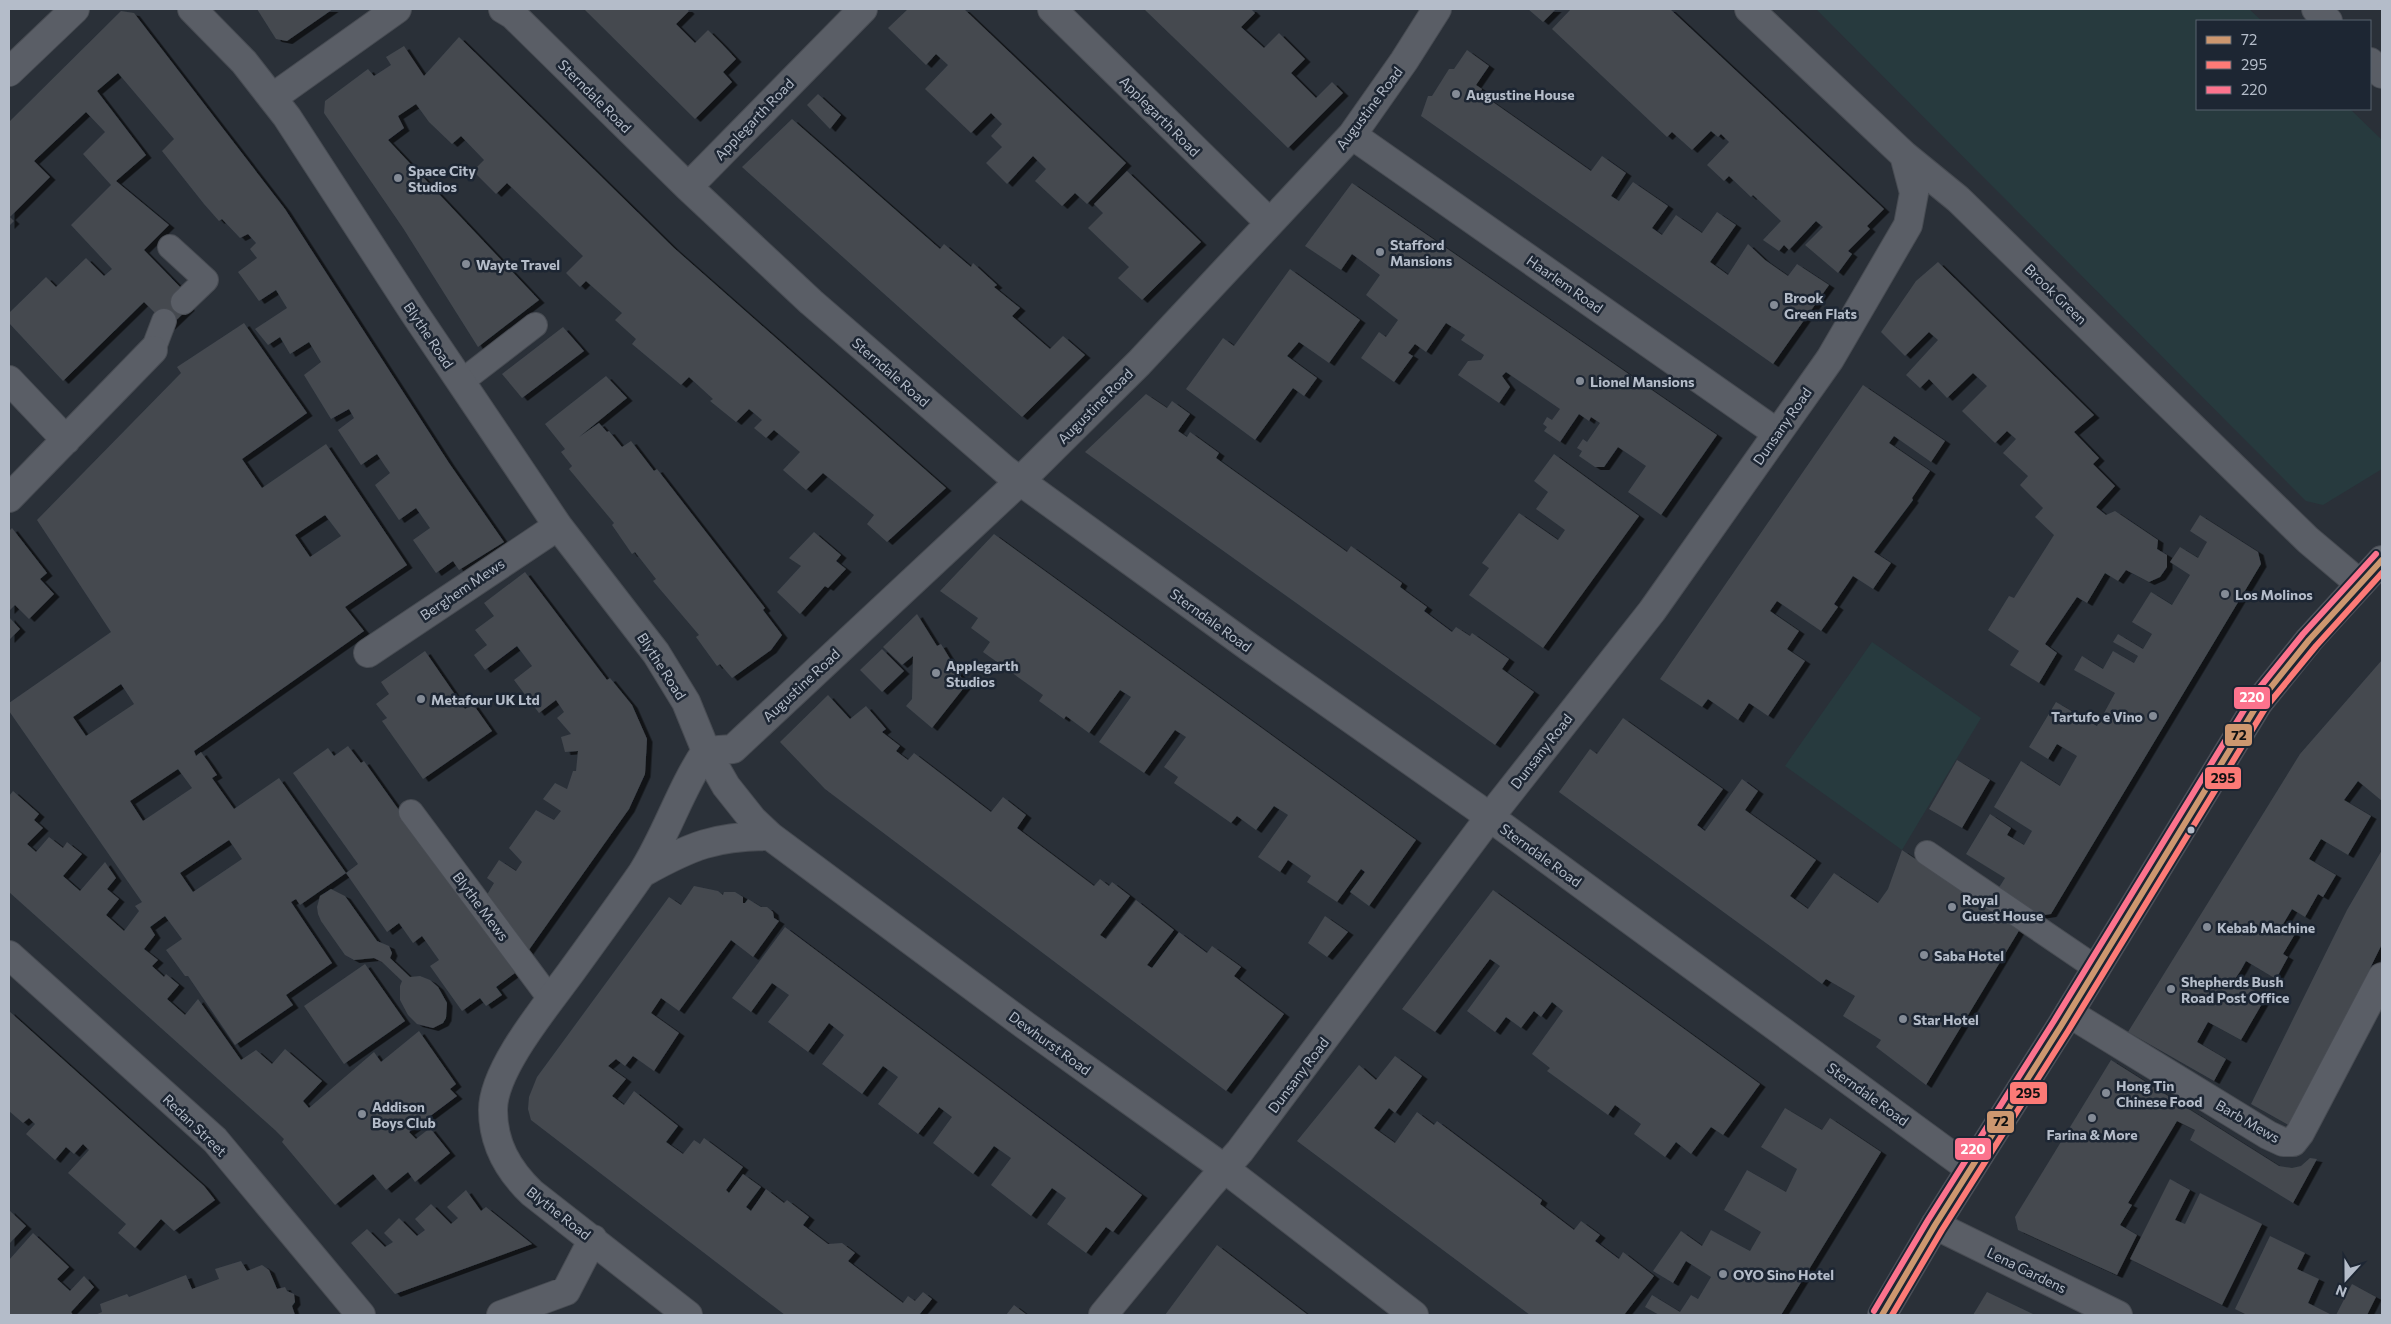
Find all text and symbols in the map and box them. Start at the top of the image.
legend [2196,20,2371,110]
text: 72 [2241,30,2257,48]
text: 295 [2241,55,2267,73]
street label: Sterndale Road [555,56,635,136]
street label: Augustine Road [1332,63,1406,153]
street label: Applegarth Road [1116,72,1204,160]
street label: Applegarth Road [711,75,797,163]
text: 220 [2241,80,2267,98]
place label: Augustine House [1466,86,1575,103]
marker: Augustine House [1450,88,1462,100]
place label: Space City Studios [408,162,476,195]
marker: Space City Studios [392,172,404,184]
place label: Stafford Mansions [1390,236,1453,269]
marker: Stafford Mansions [1374,246,1386,258]
street label: Haarlem Road [1524,251,1606,317]
place label: Wayte Travel [476,256,560,273]
marker: Wayte Travel [460,258,472,270]
street label: Brook Green [2021,260,2091,328]
place label: Brook Green Flats [1784,289,1857,322]
street label: Blythe Road [401,299,457,371]
marker: Brook Green Flats [1768,299,1780,311]
street label: Sterndale Road [849,334,933,410]
street label: Augustine Road [1054,365,1136,447]
place label: Lionel Mansions [1590,373,1695,390]
marker: Lionel Mansions [1574,375,1586,387]
street label: Dunsany Road [1749,384,1815,468]
street label: Berghem Mews [417,555,507,623]
street label: Sterndale Road [1167,585,1255,655]
place label: Los Molinos [2235,586,2313,603]
marker: Los Molinos [2219,588,2231,600]
street label: Blythe Road [634,629,690,703]
street label: Augustine Road [759,645,843,725]
place label: Applegarth Studios [946,657,1019,690]
marker: Applegarth Studios [930,667,942,679]
line badge: 220 [2233,686,2271,710]
text: 220 [2239,688,2265,705]
place label: Metafour UK Ltd [431,691,540,708]
marker: Metafour UK Ltd [415,693,427,705]
place label: Tartufo e Vino [2051,708,2143,725]
street label: Dunsany Road [1506,710,1576,792]
marker: Tartufo e Vino [2147,710,2159,722]
line badge: 72 [2224,723,2253,747]
text: 72 [2231,726,2247,743]
line badge: 295 [2204,766,2242,790]
text: 295 [2211,769,2235,786]
street label: Sterndale Road [1497,820,1585,890]
unlabelled marker [2186,825,2196,835]
street label: Blythe Mews [450,868,512,944]
place label: Royal Guest House [1962,891,2043,924]
marker: Royal Guest House [1946,901,1958,913]
place label: Kebab Machine [2217,919,2315,936]
marker: Kebab Machine [2201,921,2213,933]
place label: Saba Hotel [1934,947,2004,964]
marker: Saba Hotel [1918,949,1930,961]
place label: Shepherds Bush Road Post Office [2181,973,2289,1006]
marker: Shepherds Bush Road Post Office [2165,983,2177,995]
street label: Dewhurst Road [1006,1008,1094,1078]
place label: Star Hotel [1913,1011,1979,1028]
marker: Star Hotel [1897,1013,1909,1025]
street label: Dunsany Road [1264,1034,1332,1116]
street label: Sterndale Road [1824,1059,1912,1129]
place label: Hong Tin Chinese Food [2116,1077,2202,1110]
line badge: 295 [2009,1081,2048,1105]
text: 295 [2016,1084,2040,1101]
marker: Hong Tin Chinese Food [2100,1087,2112,1099]
street label: Redan Street [160,1090,231,1160]
street label: Barb Mews [2213,1096,2283,1146]
place label: Addison Boys Club [372,1098,436,1131]
marker: Addison Boys Club [356,1108,368,1120]
line badge: 72 [1986,1110,2015,1134]
text: 72 [1993,1112,2009,1129]
marker: Farina & More [2086,1112,2098,1124]
place label: Farina & More [2046,1126,2138,1143]
line badge: 220 [1954,1137,1992,1161]
text: 220 [1960,1140,1986,1157]
street label: Blythe Road [524,1183,594,1243]
street label: Lena Gardens [1985,1243,2069,1297]
north arrow [2321,1254,2371,1304]
place label: OYO Sino Hotel [1733,1266,1834,1283]
marker: OYO Sino Hotel [1717,1268,1729,1280]
text: N [2333,1282,2349,1301]

